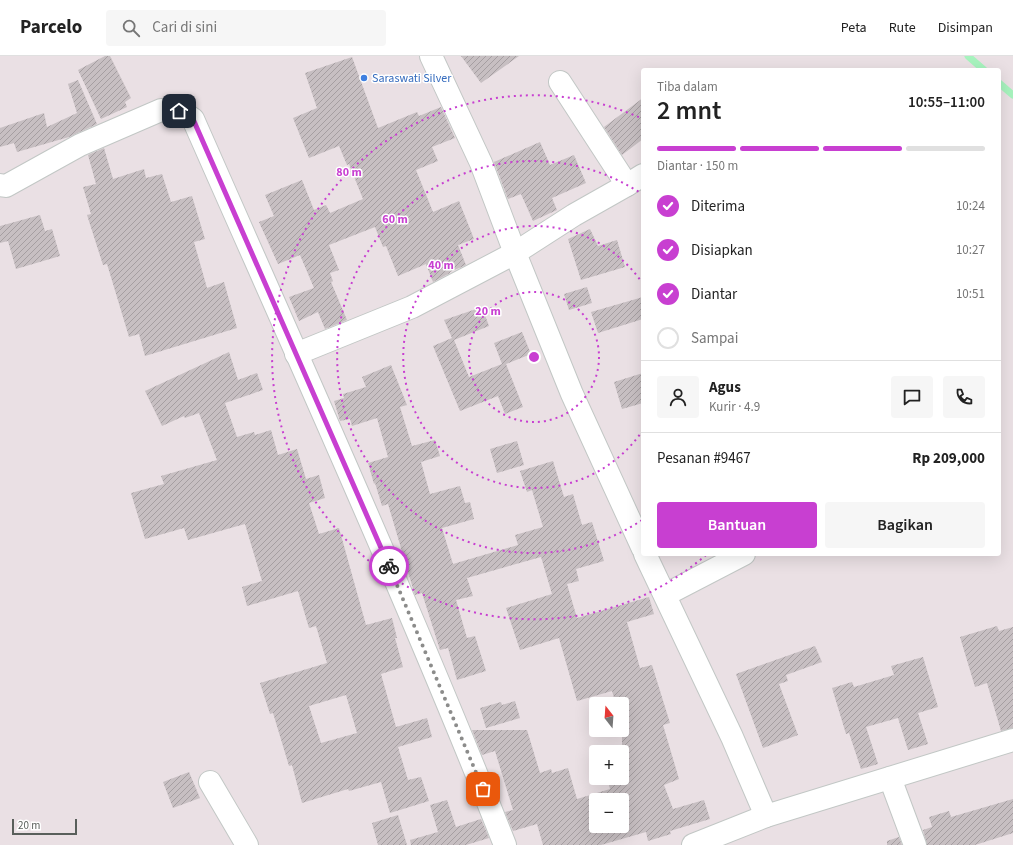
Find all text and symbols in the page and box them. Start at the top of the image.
search box [106,10,386,46]
text: Parcelo [20,14,82,41]
icon: search [120,17,142,39]
text: Cari di sini [152,17,217,38]
text: Peta [841,18,867,38]
text: Rute [889,18,916,38]
text: Disimpan [938,18,993,38]
place label: Saraswati Silver [372,70,452,87]
marker: Saraswati Silver [359,73,369,83]
text: Tiba dalam [657,78,718,96]
text: 2 mnt [657,92,721,129]
text: 10:55–11:00 [908,92,985,113]
pin [162,94,196,128]
icon: home [168,100,190,122]
text: Diantar · 150 m [657,157,738,175]
text: 80 m [336,164,362,181]
icon: check [657,195,679,217]
text: Diterima [691,196,745,217]
text: 10:24 [956,197,985,215]
text: 60 m [382,211,408,228]
icon: check [657,239,679,261]
text: Disiapkan [691,240,753,261]
text: 10:27 [956,241,985,259]
text: 40 m [428,257,454,274]
icon: check [657,283,679,305]
text: Diantar [691,284,737,305]
text: 10:51 [956,285,985,303]
text: 20 m [475,303,501,320]
text: Sampai [691,328,738,349]
centre of rings [527,350,541,364]
button: person [657,376,699,418]
button: chat [891,376,933,418]
button: phone [943,376,985,418]
text: Agus [709,377,741,398]
text: Kurir · 4.9 [709,398,760,416]
text: Pesanan #9467 [657,448,751,469]
text: Rp 209,000 [912,448,985,469]
button: Bantuan [657,502,817,548]
button: Bagikan [825,502,985,548]
courier [369,546,409,586]
icon: bike [378,555,400,577]
north arrow [589,697,629,737]
map controls [589,697,629,833]
button: + [589,745,629,785]
pin [466,772,500,806]
icon: bag [472,778,494,800]
button: − [589,793,629,833]
scale bar [12,817,77,836]
text: 20 m [18,818,40,833]

